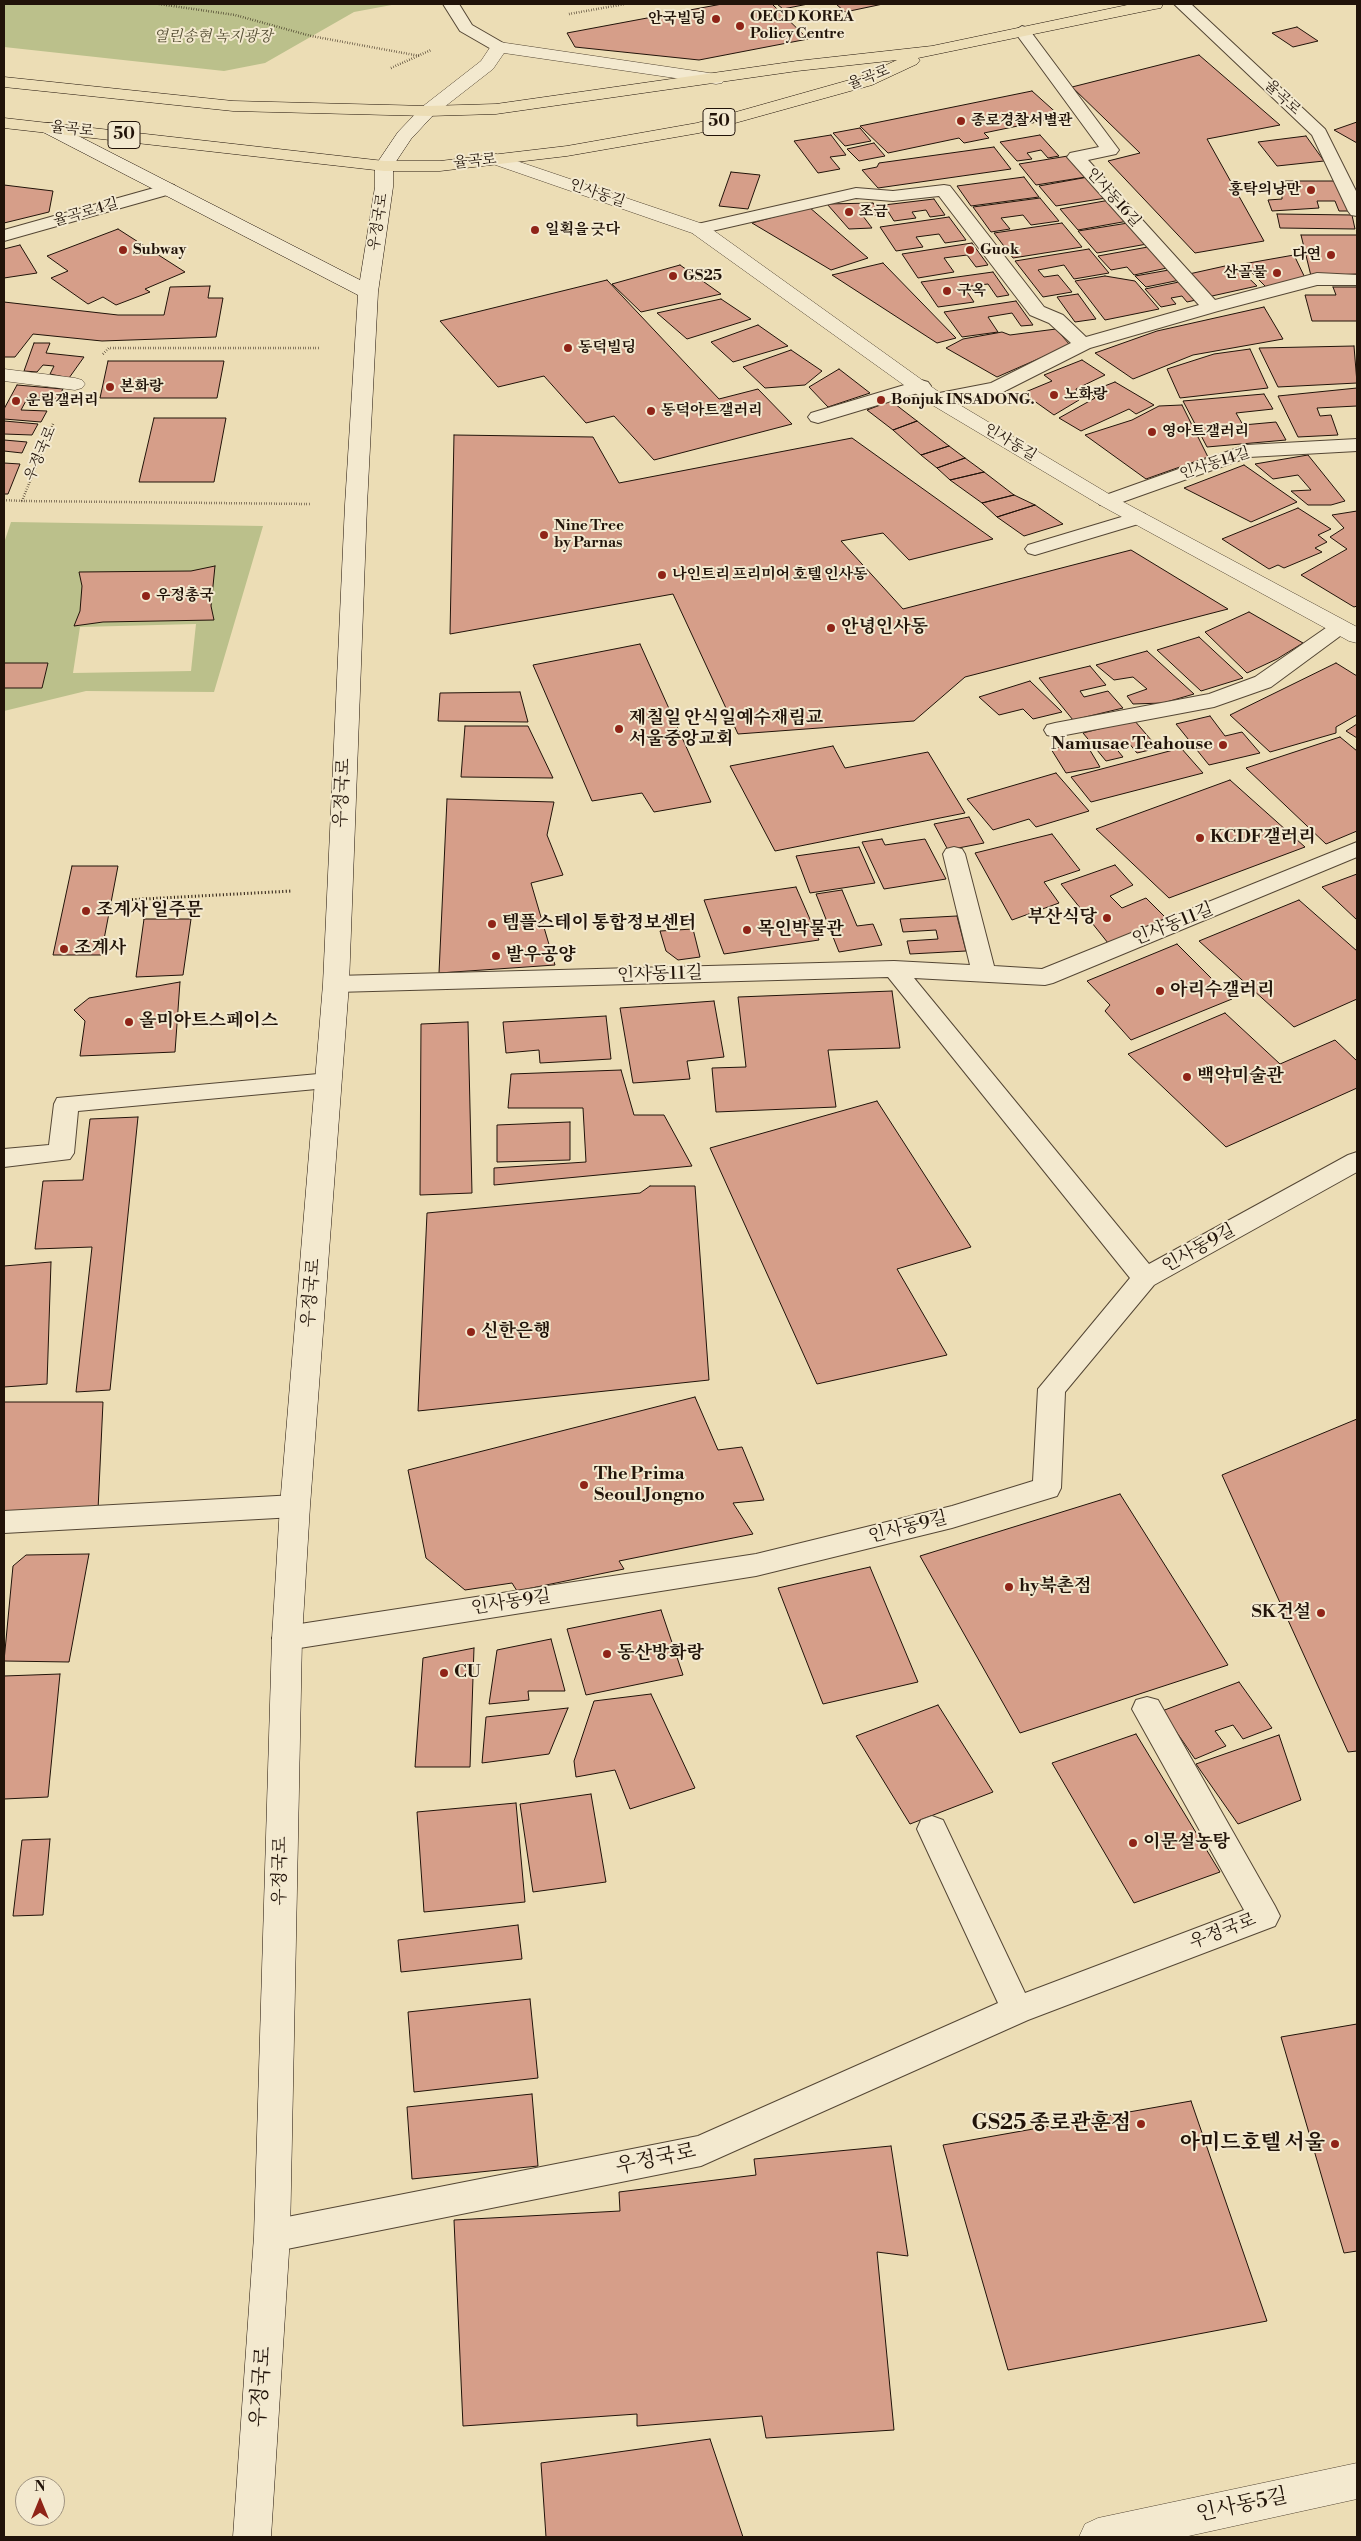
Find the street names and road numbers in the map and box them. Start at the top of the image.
street label: 율곡로 [845,62,893,94]
street label: 율곡로 [1260,77,1304,119]
road number: 50 [703,108,735,136]
street label: 율곡로 [49,119,95,141]
road number: 50 [108,122,140,148]
street label: 율곡로 [452,151,498,173]
street label: 인사동16길 [1082,165,1144,231]
street label: 인사동길 [567,176,627,212]
street label: 우정국로 [366,192,392,252]
street label: 율곡로4길 [51,195,121,231]
street label: 인사동길 [981,420,1039,466]
street label: 우정국로 [21,424,61,484]
street label: 인사동14길 [1178,444,1252,484]
street label: 우정국로 [330,758,356,828]
street label: 인사동11길 [1129,899,1217,951]
street label: 인사동11길 [617,963,703,987]
street label: 인사동9길 [1159,1220,1239,1278]
street label: 우정국로 [298,1257,326,1329]
street label: 인사동9길 [866,1508,950,1548]
street label: 인사동9길 [470,1586,552,1620]
street label: 우정국로 [270,1836,292,1906]
street label: 우정국로 [1187,1909,1259,1955]
street label: 우정국로 [614,2139,698,2181]
street label: 우정국로 [247,2346,277,2428]
street label: 인사동5길 [1194,2484,1290,2528]

